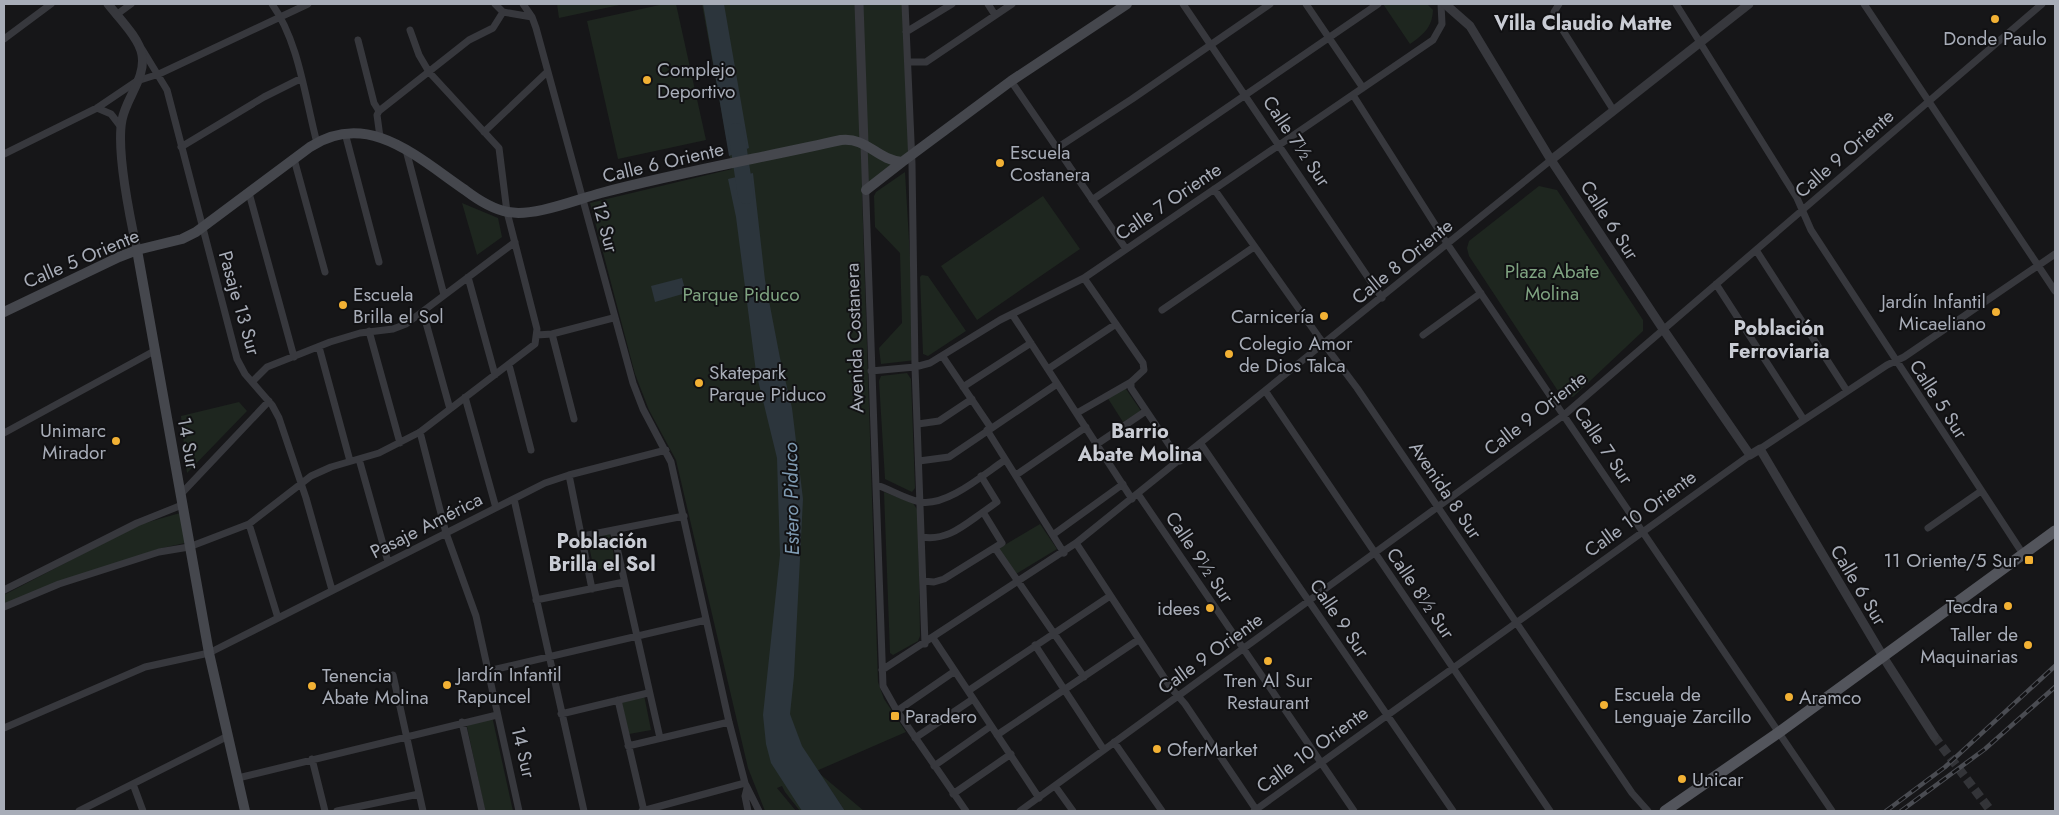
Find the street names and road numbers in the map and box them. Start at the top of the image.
street label: Calle 7½ Sur [1256,90,1337,193]
street label: Calle 9 Oriente [1789,103,1900,204]
street label: Calle 6 Oriente [600,135,727,190]
street label: Calle 7 Oriente [1110,156,1227,247]
street label: Calle 6 Sur [1574,175,1646,266]
street label: 12 Sur [586,199,625,256]
street label: Calle 8 Oriente [1346,212,1459,311]
street label: Calle 5 Oriente [19,222,143,295]
street label: Pasaje 13 Sur [212,248,267,359]
street label: Avenida Costanera [838,262,871,414]
street label: Calle 5 Sur [1903,354,1975,445]
street label: Calle 9 Oriente [1478,365,1592,462]
street label: Calle 7 Sur [1568,401,1640,490]
street label: 14 Sur [171,415,206,472]
street label: Avenida 8 Sur [1403,436,1489,545]
street label: Calle 10 Oriente [1579,463,1702,563]
street label: Pasaje América [365,486,487,565]
street label: Calle 9½ Sur [1159,506,1241,609]
street label: Calle 6 Sur [1824,540,1894,631]
street label: Calle 8½ Sur [1380,542,1461,645]
street label: Calle 9 Sur [1303,573,1376,664]
street label: Calle 9 Oriente [1152,606,1268,701]
street label: Calle 10 Oriente [1251,699,1374,799]
street label: 14 Sur [504,724,543,781]

